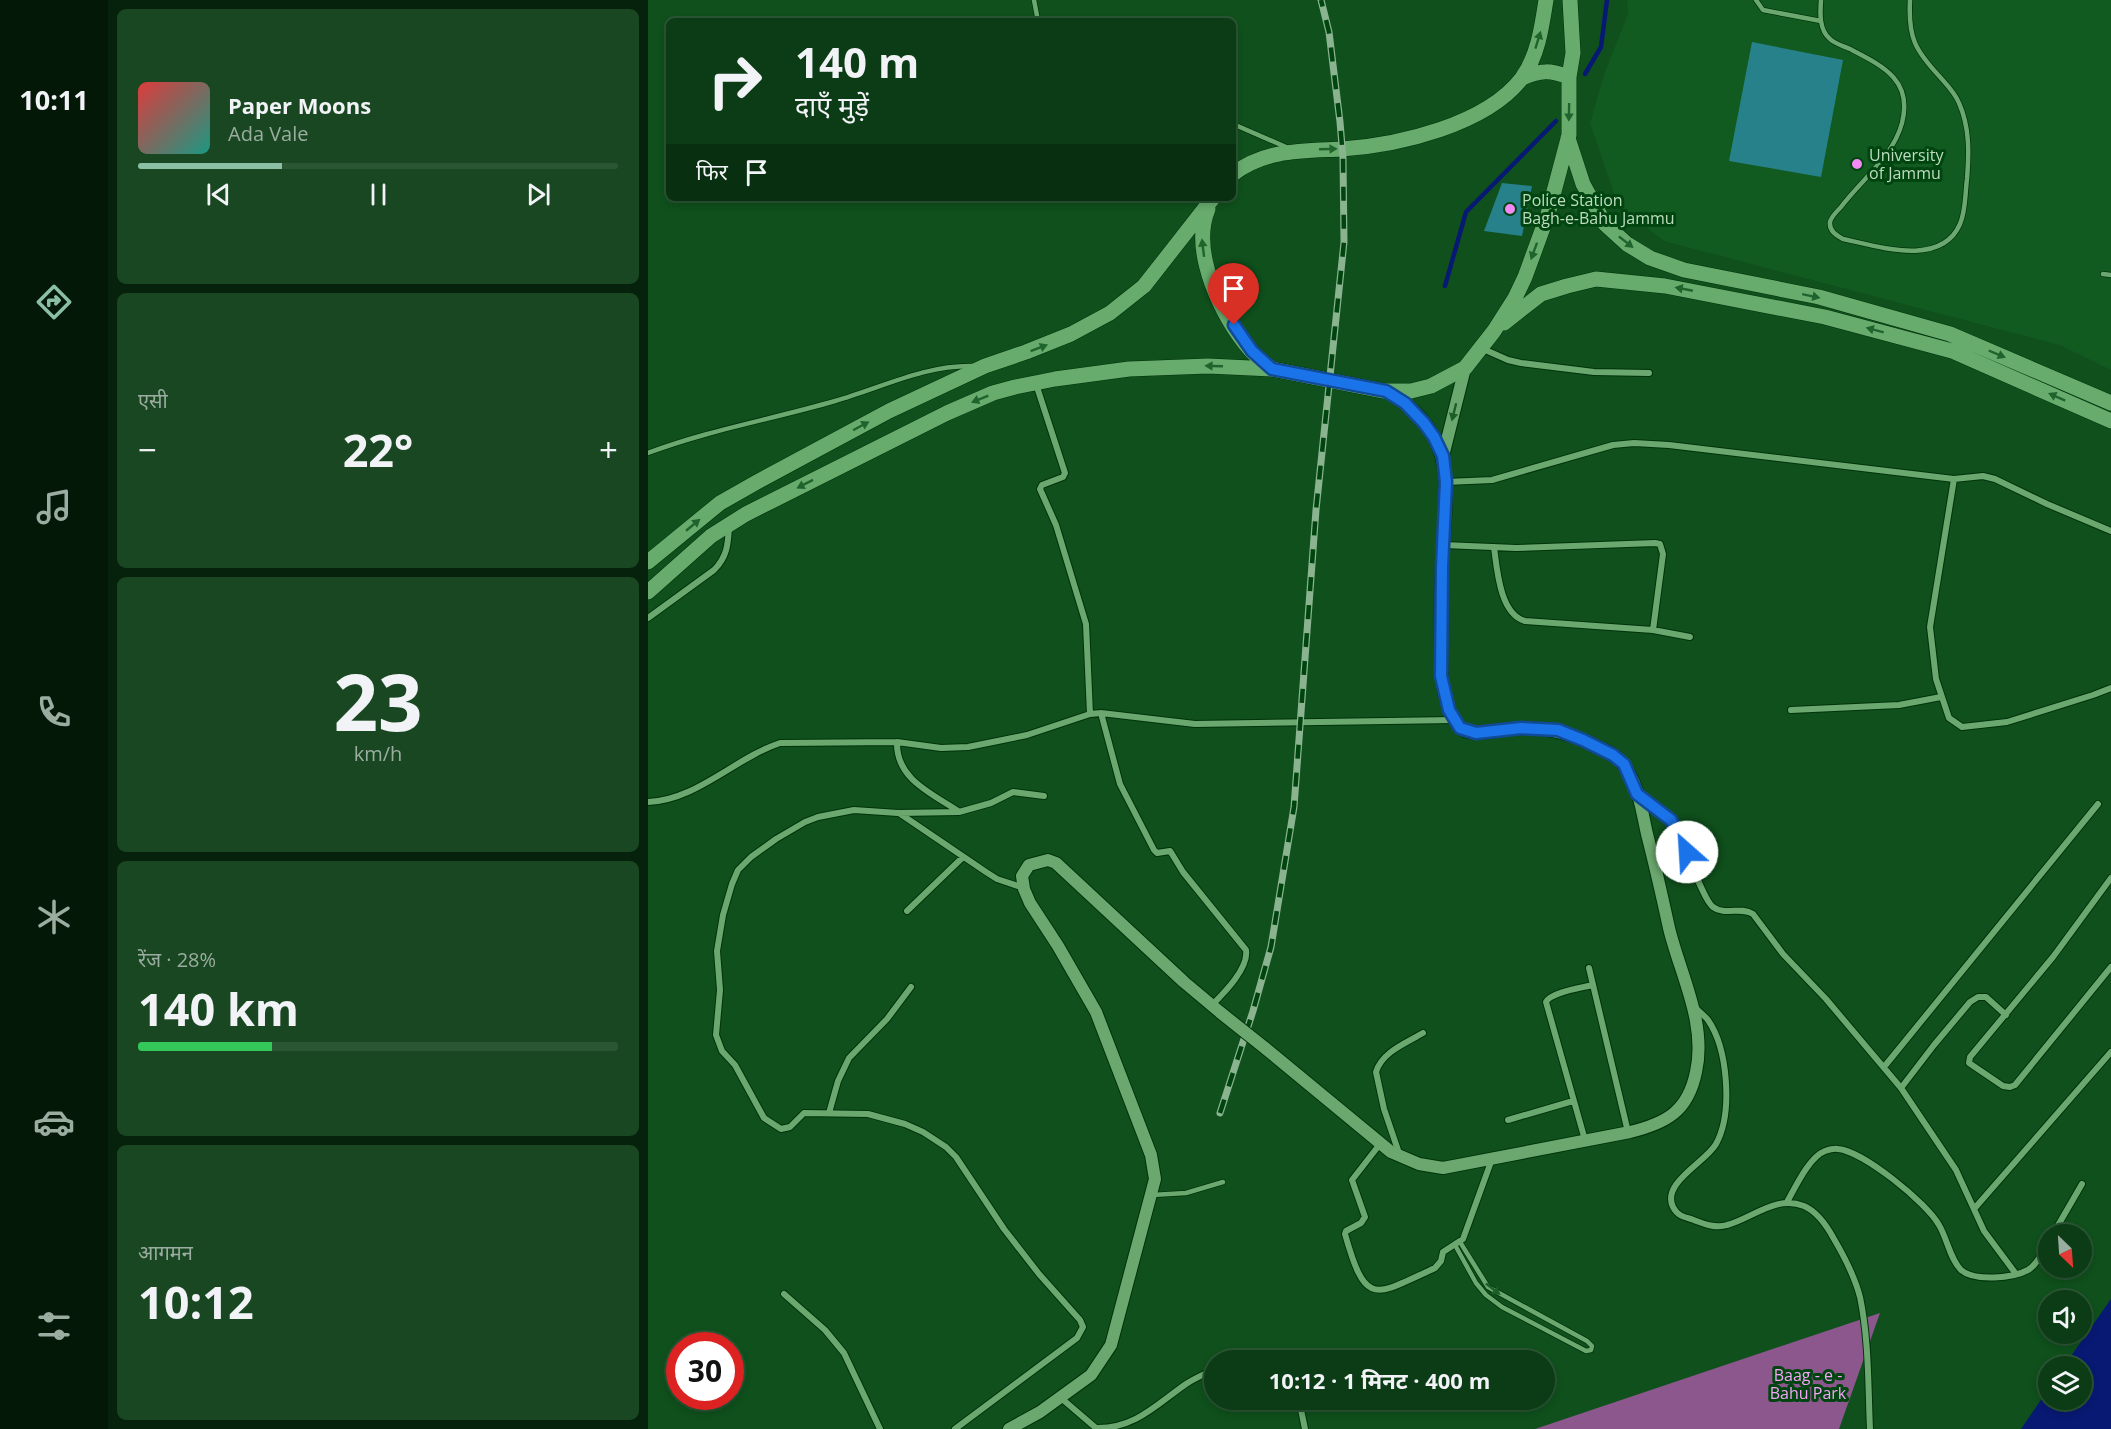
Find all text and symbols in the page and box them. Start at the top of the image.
one-way arrow [1534,31,1543,49]
text: 140 m [795,33,919,90]
icon: right [696,42,774,120]
text: 10:11 [19,81,89,118]
text: दाएँ मुड़ें [795,87,869,124]
text: Paper Moons [228,90,371,120]
one-way arrow [1564,102,1574,121]
text: Ada Vale [228,120,309,147]
one-way arrow [1318,144,1337,154]
place label: University of Jammu [1869,144,1944,184]
text: फिर [696,156,728,186]
icon: arrive [740,156,773,189]
marker: University of Jammu [1850,157,1864,171]
icon: previous [202,178,235,211]
icon: pause [362,178,395,211]
icon: next [522,178,555,211]
place label: Police Station Bagh-e-Bahu Jammu [1522,189,1675,229]
marker: Police Station Bagh-e-Bahu Jammu [1503,202,1517,216]
one-way arrow [1618,235,1634,248]
one-way arrow [1198,239,1207,258]
one-way arrow [1529,242,1539,260]
pin [1208,263,1259,325]
icon: arrive [1217,272,1250,305]
icon: directions [33,281,75,323]
one-way arrow [1675,284,1694,293]
one-way arrow [1802,291,1821,301]
one-way arrow [1866,325,1884,335]
one-way arrow [1030,342,1048,352]
one-way arrow [1988,350,2006,360]
one-way arrow [1204,362,1223,371]
text: एसी [138,387,168,414]
one-way arrow [2049,393,2066,402]
one-way arrow [971,394,989,404]
one-way arrow [1448,403,1458,421]
text: 22° [343,419,413,480]
one-way arrow [852,421,869,431]
text: − [138,427,157,472]
text: + [599,427,618,472]
one-way arrow [797,479,814,489]
icon: music [33,486,75,528]
one-way arrow [685,518,701,531]
text: 23 [333,648,423,754]
icon: phone [33,691,75,733]
text: km/h [354,740,402,767]
position arrow [1655,820,1719,884]
icon: climate [33,896,75,938]
text: रेंज · 28% [138,946,216,973]
text: 140 km [138,978,299,1039]
icon: car [33,1101,75,1143]
north arrow [2038,1224,2092,1278]
map controls [2038,1224,2092,1410]
text: आगमन [138,1239,193,1266]
text: 10:12 [138,1271,254,1332]
one-way arrow [1485,1283,1501,1296]
button: sound [2038,1290,2092,1344]
icon: filters [33,1305,75,1347]
speed limit sign: 30 [666,1332,744,1410]
button: layers [2038,1356,2092,1410]
park label: Baag - e - Bahu Park [1770,1364,1847,1404]
text: 10:12 · 1 मिनट · 400 m [1269,1365,1490,1395]

